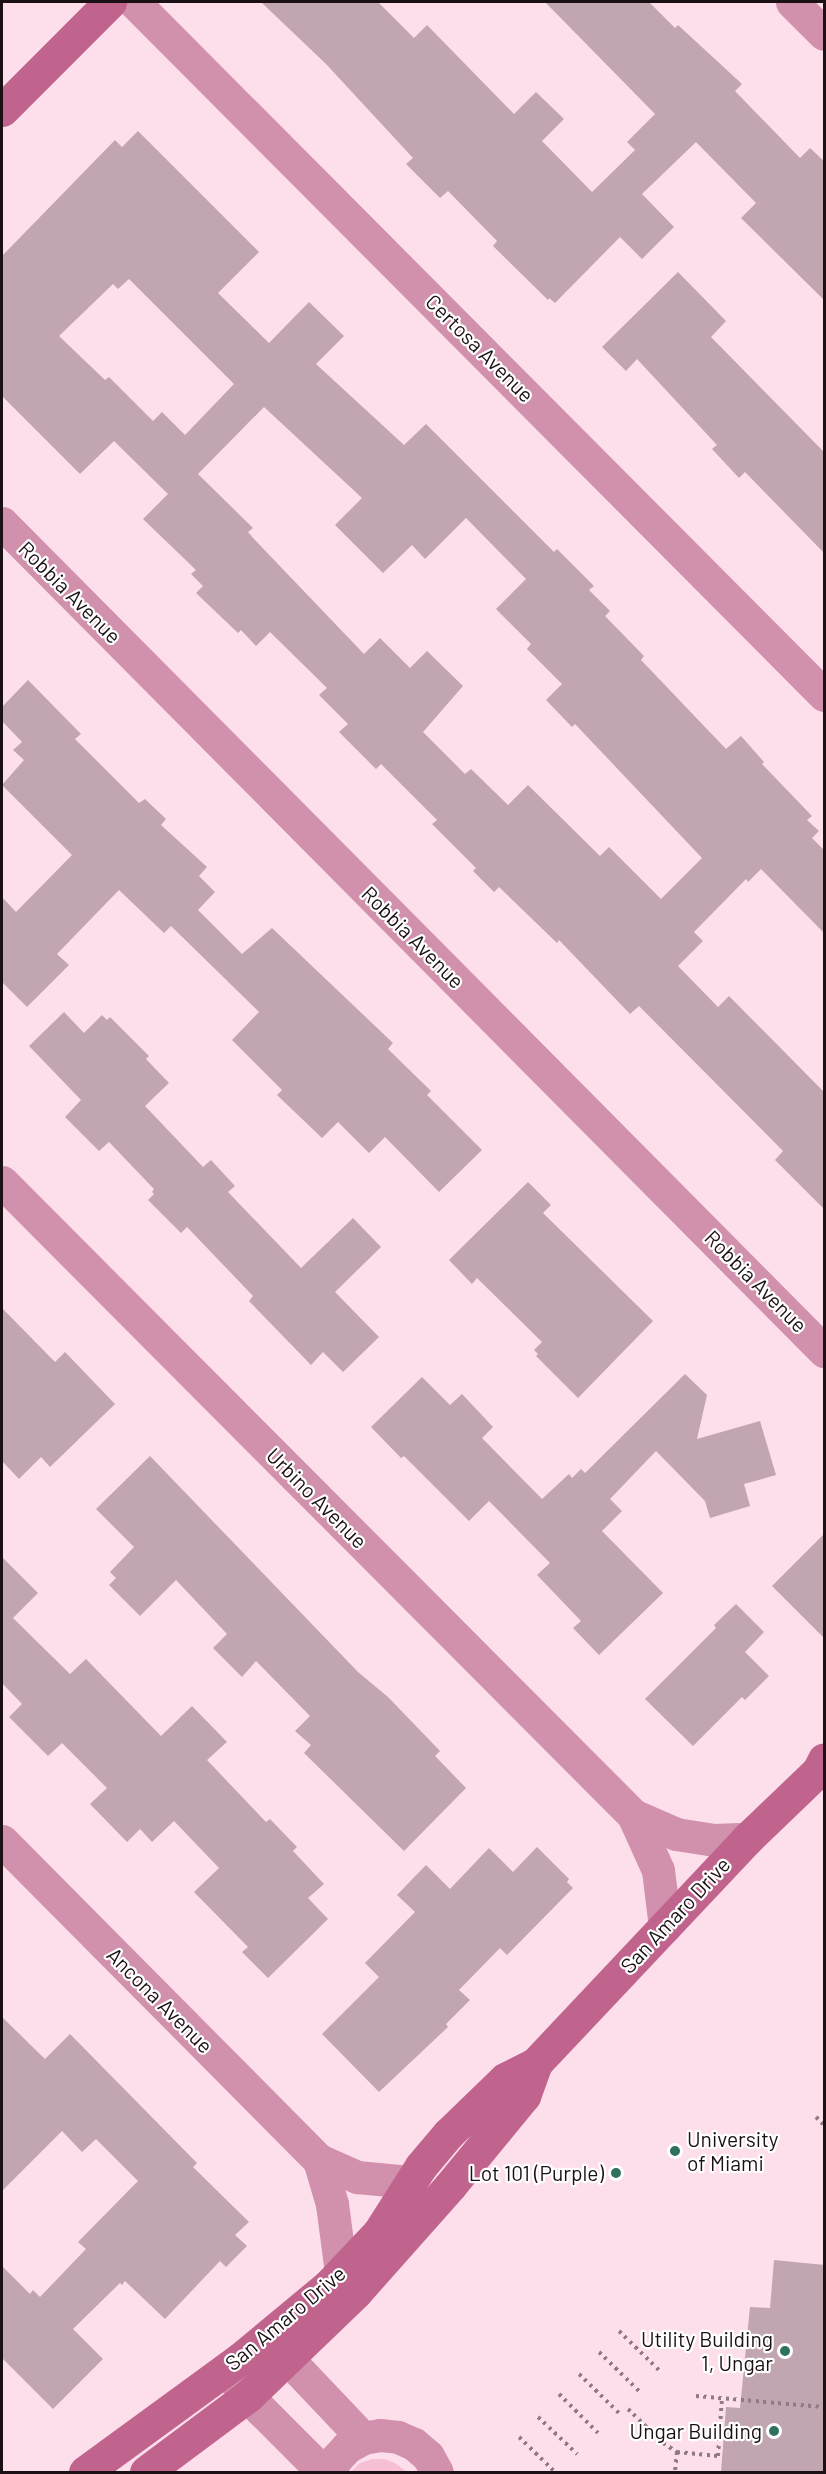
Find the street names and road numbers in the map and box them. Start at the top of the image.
street label: Certosa Avenue [421,289,539,407]
street label: Robbia Avenue [14,536,126,648]
street label: Robbia Avenue [357,881,469,993]
street label: Robbia Avenue [700,1225,812,1337]
street label: Urbino Avenue [262,1443,372,1553]
street label: San Amaro Drive [615,1852,735,1978]
street label: Ancona Avenue [102,1942,218,2058]
street label: San Amaro Drive [220,2260,350,2376]

